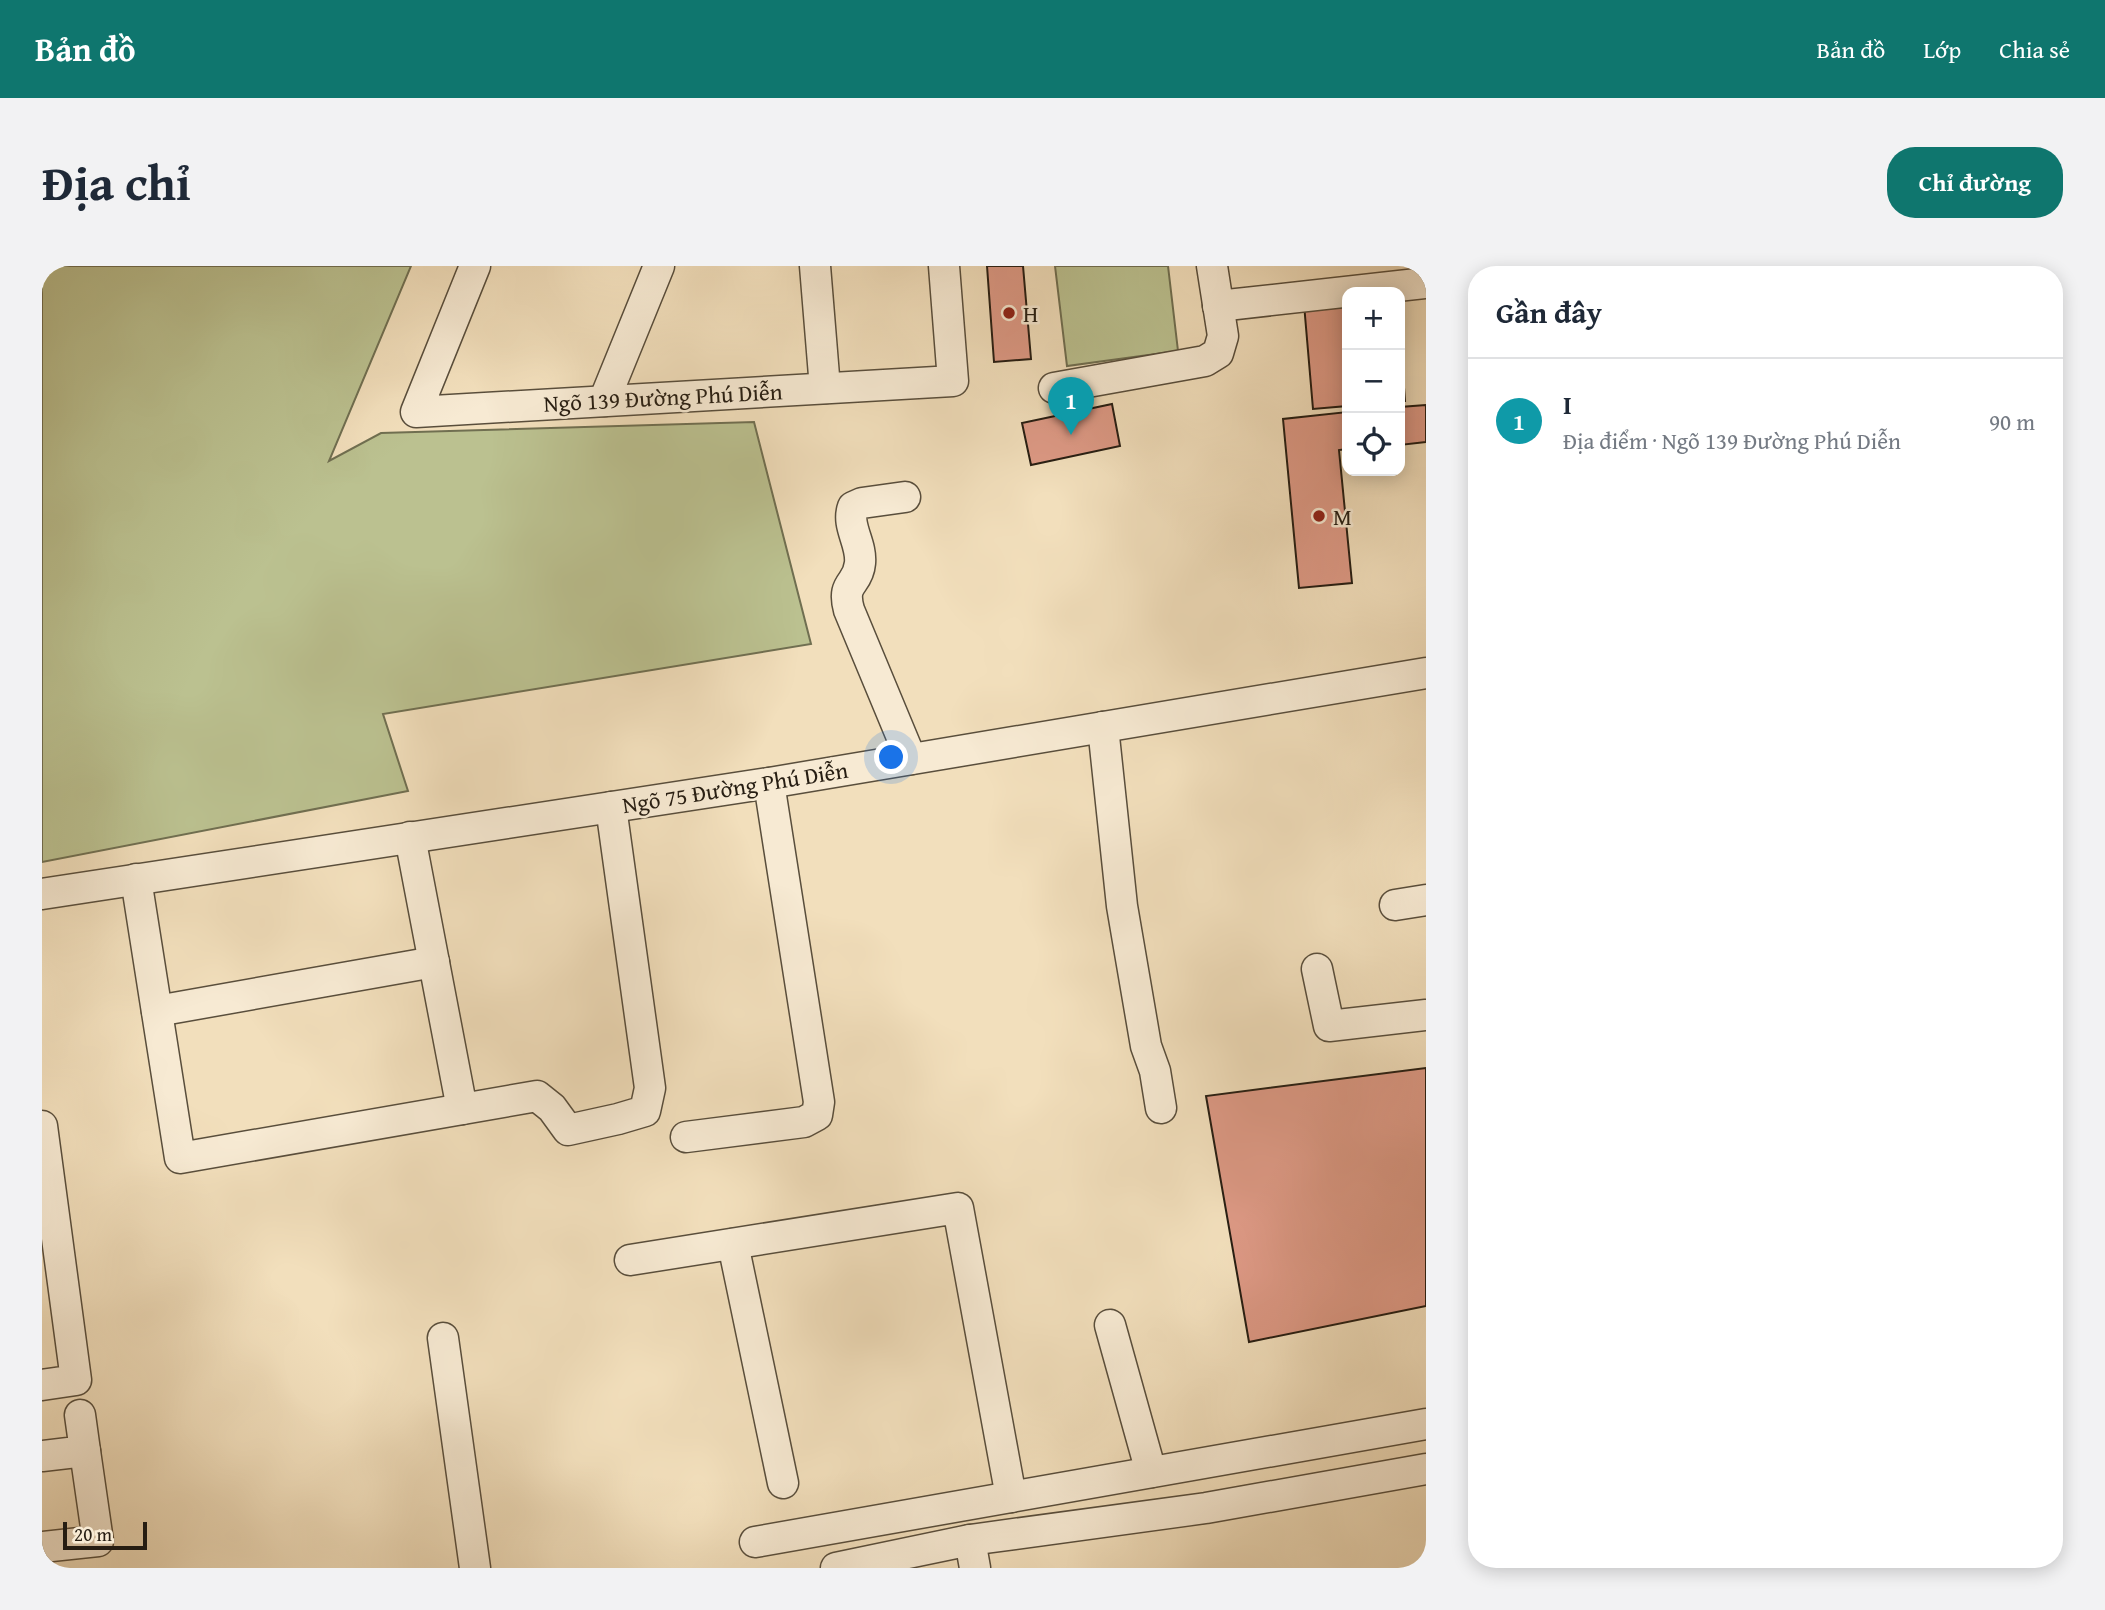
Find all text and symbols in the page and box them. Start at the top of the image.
text: Bản đồ [35,25,136,73]
text: Bản đồ [1817,32,1885,67]
text: Lớp [1923,32,1961,67]
text: Chia sẻ [1999,32,2070,67]
text: Địa chỉ [42,146,191,218]
button: Chỉ đường [1887,147,2063,218]
map controls [1342,287,1405,476]
button: + [1342,287,1405,350]
text: Gần đây [1496,290,1602,334]
place label: H [1023,297,1038,330]
marker: H [1001,305,1017,321]
button: − [1342,350,1405,413]
street label: Ngõ 139 Đường Phú Diễn [543,374,783,420]
pin: 1 [1048,377,1094,435]
text: I [1563,385,1572,424]
text: 1 [1513,405,1525,438]
text: 90 m [1989,405,2035,438]
button: locate [1342,413,1405,476]
text: Địa điểm · Ngõ 139 Đường Phú Diễn [1563,424,1901,457]
place label: M [1333,500,1352,533]
marker: M [1311,508,1327,524]
your location [874,740,908,774]
street label: Ngõ 75 Đường Phú Diễn [620,753,850,821]
scale bar [63,1519,147,1551]
text: 20 m [74,1520,112,1548]

